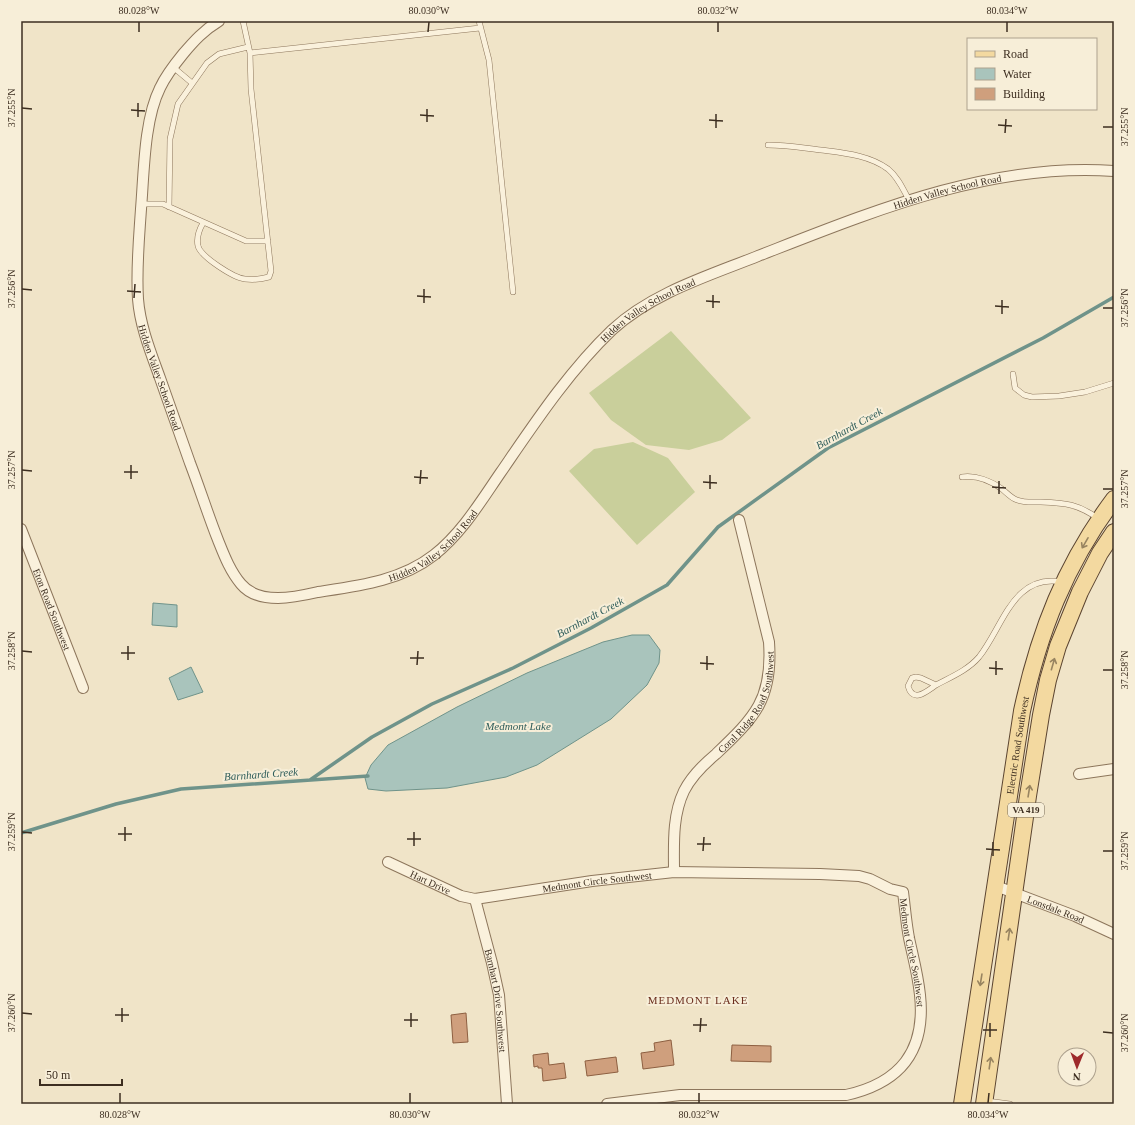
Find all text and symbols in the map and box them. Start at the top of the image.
text: 80.028°W [119,5,160,16]
text: 80.030°W [409,5,450,16]
text: 80.032°W [698,5,739,16]
text: 80.034°W [987,5,1028,16]
legend [967,38,1097,110]
text: Road [1003,47,1028,61]
text: Water [1003,67,1031,81]
text: Building [1003,87,1045,101]
text: 37.255°N [6,89,17,127]
text: 37.255°N [1119,108,1130,146]
street label: Hidden Valley School Road [892,172,1002,211]
text: 37.256°N [6,270,17,308]
street label: Hidden Valley School Road [598,276,697,344]
text: 37.256°N [1119,289,1130,327]
street label: Hidden Valley School Road [137,323,183,432]
water label: Barnhardt Creek [814,404,885,451]
text: 37.257°N [6,451,17,489]
text: 37.257°N [1119,470,1130,508]
street label: Hidden Valley School Road [387,507,479,583]
one-way arrow [1080,537,1088,549]
street label: Eton Road Southwest [31,567,73,652]
water label: Barnhardt Creek [554,594,626,640]
text: 37.258°N [6,632,17,670]
street label: Coral Ridge Road Southwest [715,651,775,755]
text: 37.258°N [1119,651,1130,689]
one-way arrow [1050,657,1057,670]
street label: Electric Road Southwest [1004,695,1031,795]
water label: Medmont Lake [484,720,551,732]
water label: Barnhardt Creek [224,765,299,783]
one-way arrow [1025,785,1033,798]
road number: VA 419 [1008,803,1044,817]
text: 37.259°N [6,813,17,851]
text: 37.259°N [1119,832,1130,870]
street label: Hart Drive [409,868,453,896]
street label: Medmont Circle Southwest [541,869,652,894]
street label: Lonsdale Road [1026,893,1086,925]
street label: Medmont Circle Southwest [898,897,926,1007]
one-way arrow [1005,928,1013,941]
street label: Barnhart Drive Southwest [483,948,509,1053]
one-way arrow [977,973,985,986]
text: 37.260°N [6,994,17,1032]
district label: MEDMONT LAKE [648,994,748,1006]
text: 37.260°N [1119,1014,1130,1052]
north arrow [1057,1047,1097,1087]
one-way arrow [986,1057,994,1070]
scale bar [40,1061,122,1087]
text: 50 m [46,1068,71,1082]
text: N [1073,1071,1081,1083]
text: 80.028°W [100,1109,141,1120]
text: 80.030°W [390,1109,431,1120]
text: 80.032°W [679,1109,720,1120]
text: 80.034°W [968,1109,1009,1120]

